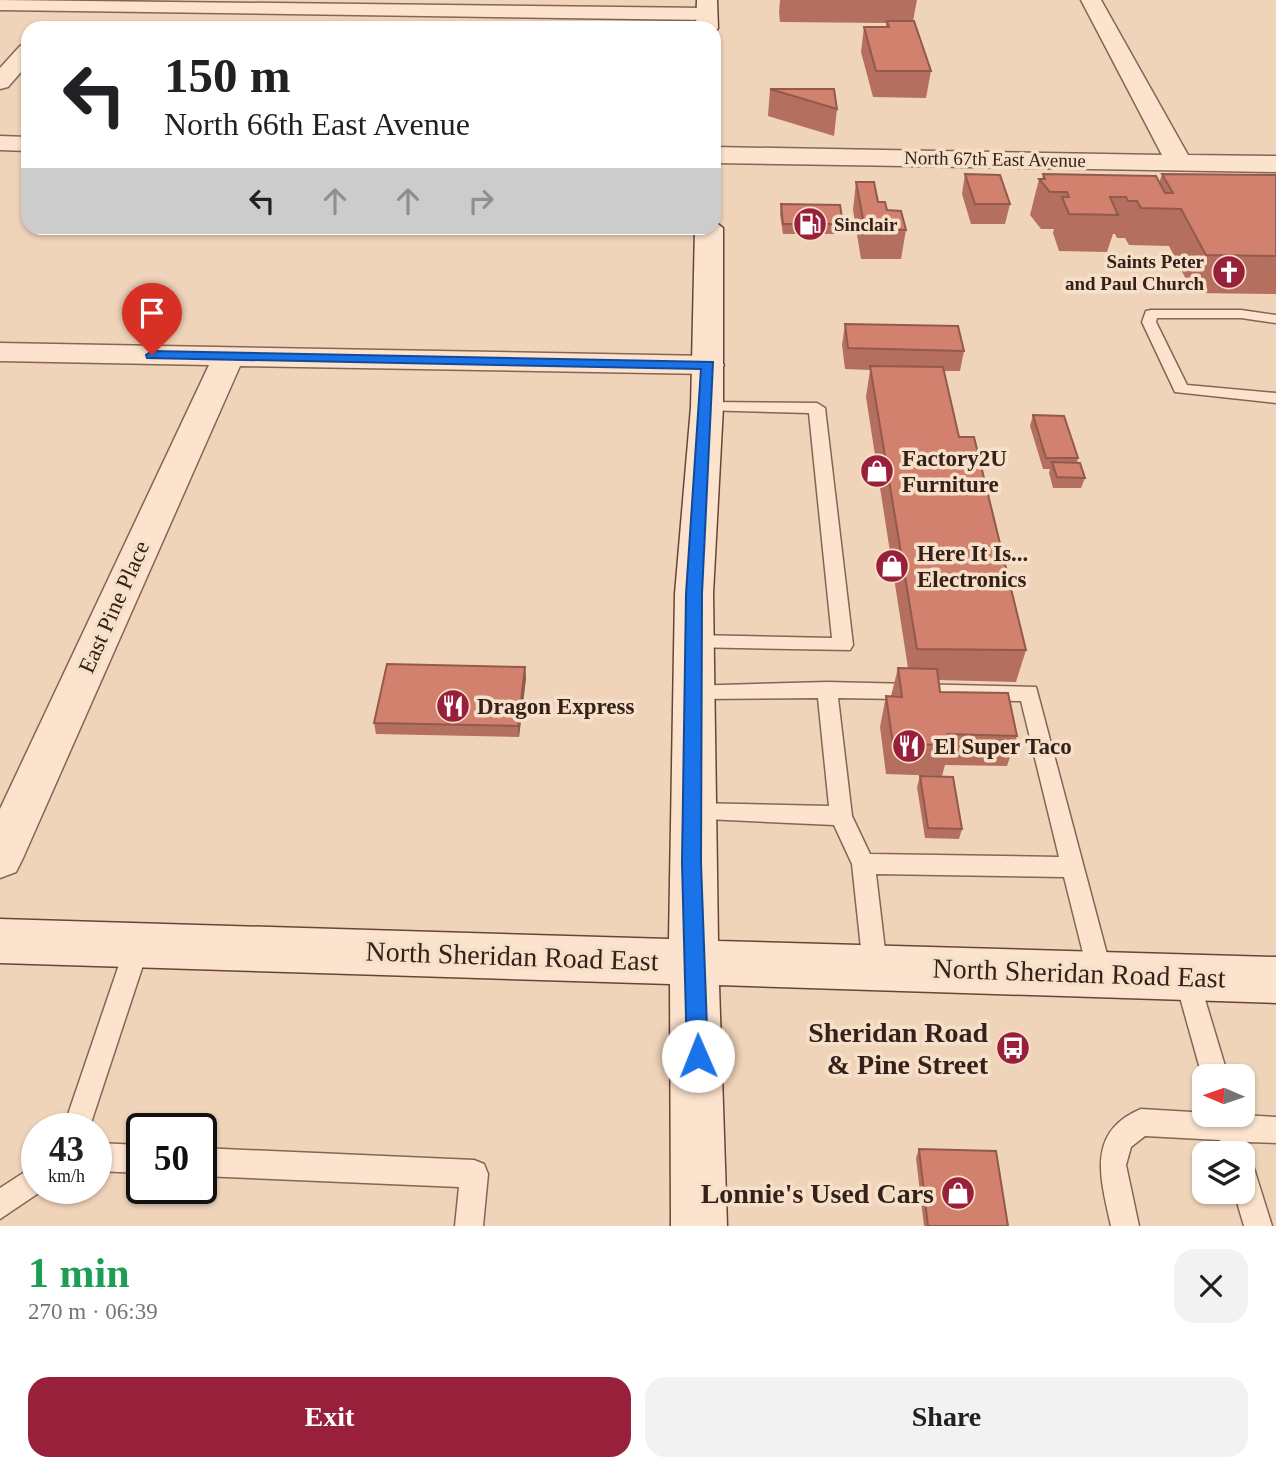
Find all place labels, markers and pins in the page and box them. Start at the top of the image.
fuel station icon: Sinclair [791,205,829,243]
place label: Sinclair [834,214,898,235]
place label: Saints Peter and Paul Church [1065,251,1205,294]
church icon: Saints Peter and Paul Church [1210,253,1248,291]
pin [122,283,182,355]
place label: Factory2U Furniture [902,446,1007,497]
shop icon: Factory2U Furniture [858,452,896,490]
place label: Here It Is... Electronics [917,541,1028,592]
shop icon: Here It Is... Electronics [873,547,911,585]
restaurant icon: Dragon Express [434,687,472,725]
place label: Dragon Express [477,694,634,719]
restaurant icon: El Super Taco [890,727,928,765]
place label: El Super Taco [934,734,1072,759]
place label: Sheridan Road & Pine Street [808,1017,989,1080]
bus stop icon: Sheridan Road & Pine Street [994,1029,1032,1067]
shop icon: Lonnie's Used Cars [939,1174,977,1212]
place label: Lonnie's Used Cars [701,1178,934,1209]

